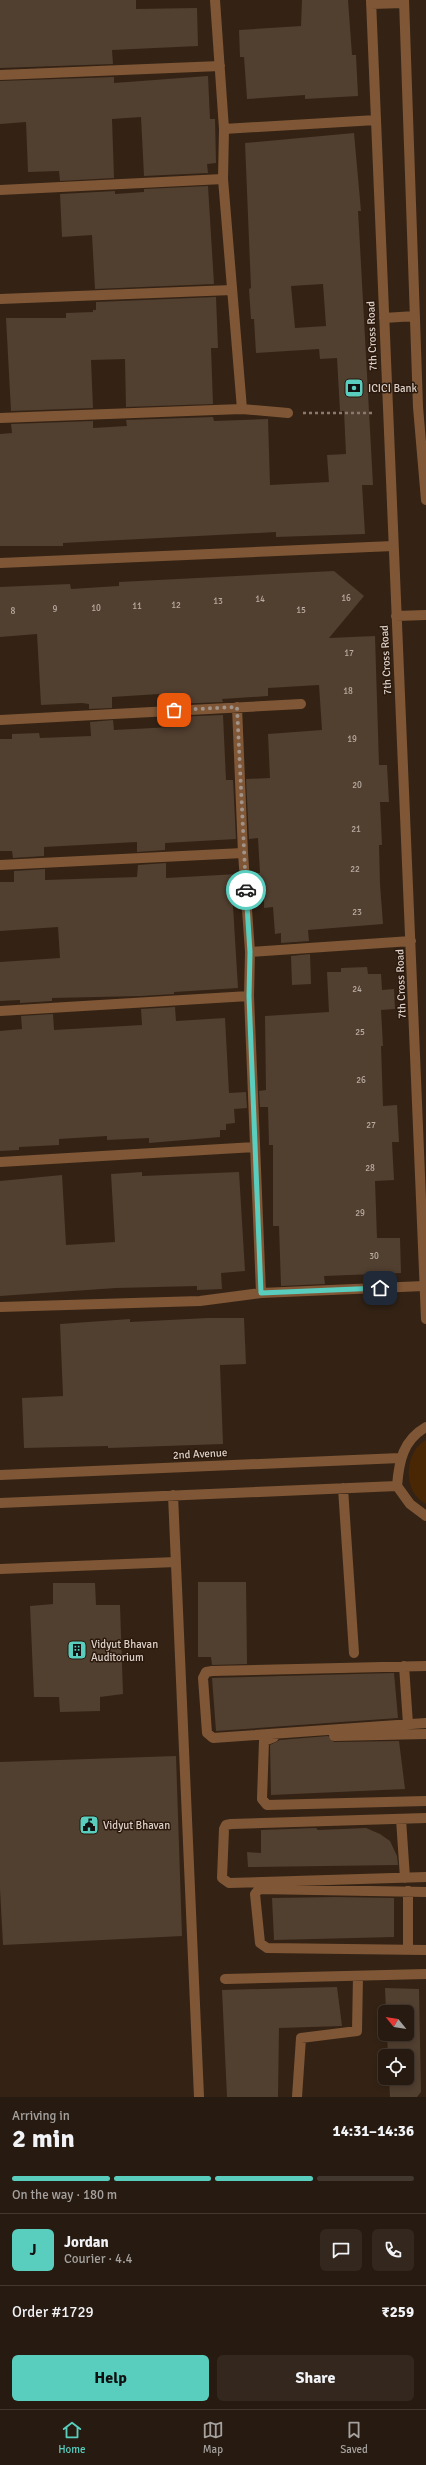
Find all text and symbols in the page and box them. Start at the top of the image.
street label: 7th Cross Road [364,301,380,371]
bank icon: ICICI Bank [343,377,365,399]
place label: ICICI Bank [368,382,418,395]
house number: 16 [341,593,351,604]
house number: 14 [255,594,265,605]
house number: 13 [213,596,223,607]
house number: 12 [171,600,181,611]
house number: 11 [132,601,142,612]
house number: 10 [91,603,101,614]
house number: 9 [53,604,58,615]
house number: 15 [296,605,306,616]
house number: 8 [11,606,16,617]
street label: 7th Cross Road [378,625,394,695]
house number: 17 [344,648,354,659]
house number: 18 [343,686,353,697]
pin [157,693,191,727]
icon: bag [163,699,185,721]
house number: 19 [347,734,357,745]
house number: 20 [352,780,362,791]
house number: 21 [351,824,361,835]
house number: 22 [350,864,360,875]
courier [226,870,266,910]
icon: car [235,879,257,901]
house number: 23 [352,907,362,918]
street label: 7th Cross Road [393,949,409,1019]
house number: 24 [352,984,362,995]
house number: 25 [355,1027,365,1038]
house number: 26 [356,1075,366,1086]
house number: 27 [366,1120,376,1131]
house number: 28 [365,1163,375,1174]
house number: 29 [355,1208,365,1219]
house number: 30 [369,1251,379,1262]
pin [363,1271,397,1305]
icon: home [369,1277,391,1299]
street label: 2nd Avenue [172,1446,228,1462]
place label: Vidyut Bhavan Auditorium [91,1638,158,1664]
building icon: Vidyut Bhavan Auditorium [66,1639,88,1661]
public building icon: Vidyut Bhavan [78,1814,100,1836]
place label: Vidyut Bhavan [103,1819,170,1832]
north arrow [378,2005,414,2041]
map controls [378,2005,414,2085]
button: locate [378,2049,414,2085]
text: Arriving in [12,2108,70,2124]
text: 14:31–14:36 [333,2122,414,2140]
text: 2 min [12,2123,75,2155]
text: On the way · 180 m [12,2187,117,2203]
button: chat [320,2229,362,2271]
button: phone [372,2229,414,2271]
text: Jordan [64,2233,109,2251]
text: J [29,2241,37,2259]
text: Courier · 4.4 [64,2251,133,2267]
text: Order #1729 [12,2303,94,2321]
text: ₹259 [382,2303,414,2321]
button: Help [12,2355,209,2401]
button: Share [217,2355,414,2401]
tab: Home [58,2419,86,2456]
tab: Map [202,2419,224,2456]
tab: Saved [340,2419,368,2456]

